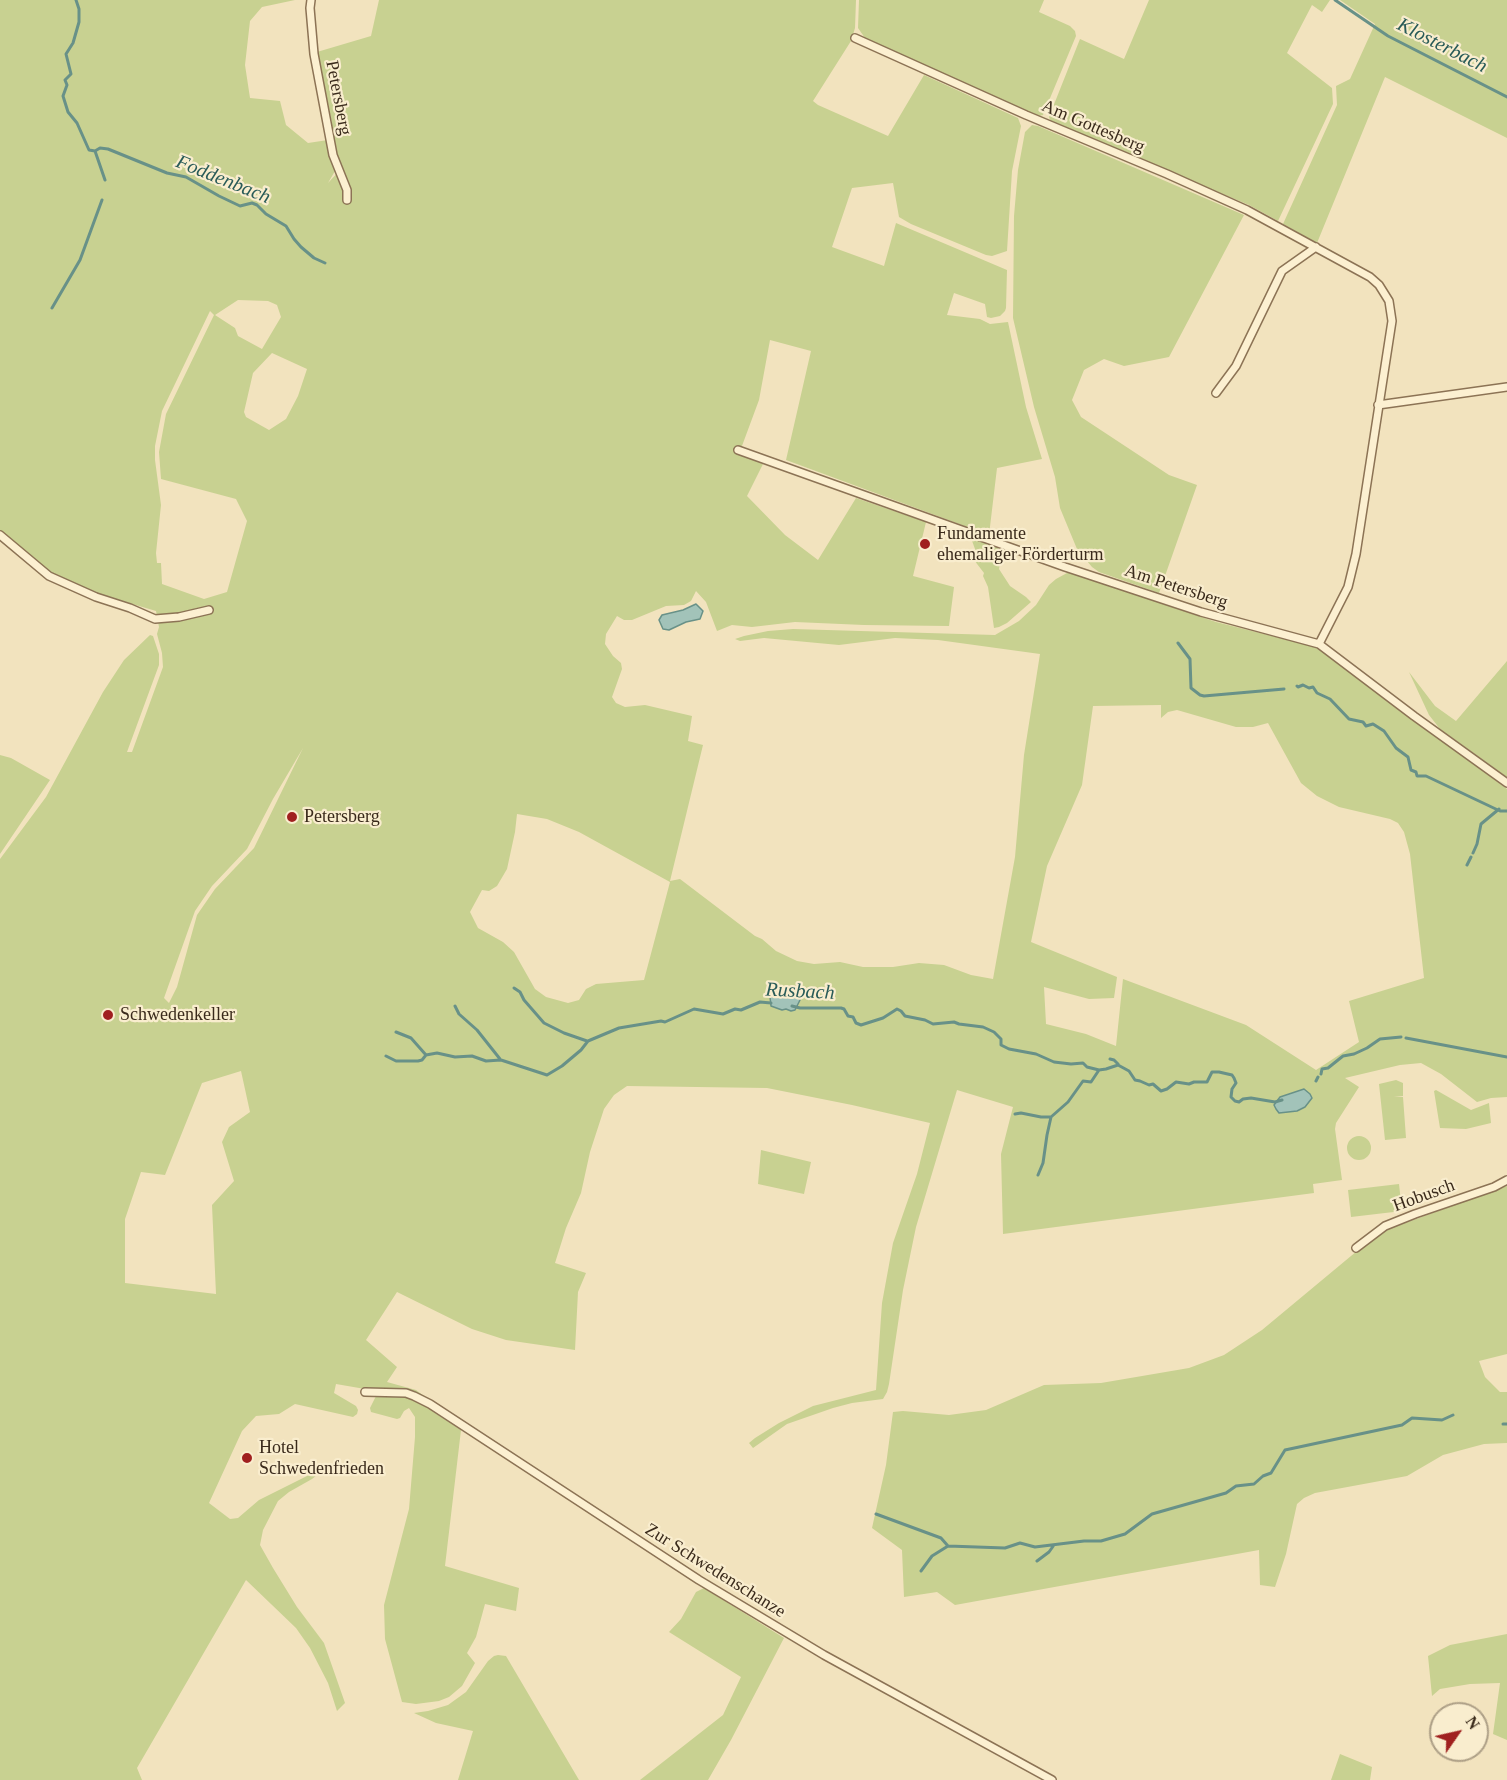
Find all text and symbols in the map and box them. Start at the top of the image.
water label: Klosterbach [1393,13,1491,79]
street label: Petersberg [320,59,356,137]
street label: Am Gottesberg [1038,96,1148,158]
water label: Foddenbach [172,150,274,210]
place label: Fundamente ehemaliger Förderturm [937,523,1103,566]
marker: Fundamente ehemaliger Förderturm [918,537,932,551]
street label: Am Petersberg [1122,560,1230,614]
place label: Petersberg [304,806,380,828]
marker: Petersberg [285,810,299,824]
water label: Rusbach [765,978,835,1006]
place label: Schwedenkeller [120,1004,235,1026]
marker: Schwedenkeller [101,1008,115,1022]
street label: Hobusch [1390,1175,1458,1217]
place label: Hotel Schwedenfrieden [259,1437,384,1480]
marker: Hotel Schwedenfrieden [240,1451,254,1465]
street label: Zur Schwedenschanze [641,1519,789,1623]
north arrow [1429,1702,1489,1762]
text: N [1462,1713,1483,1732]

